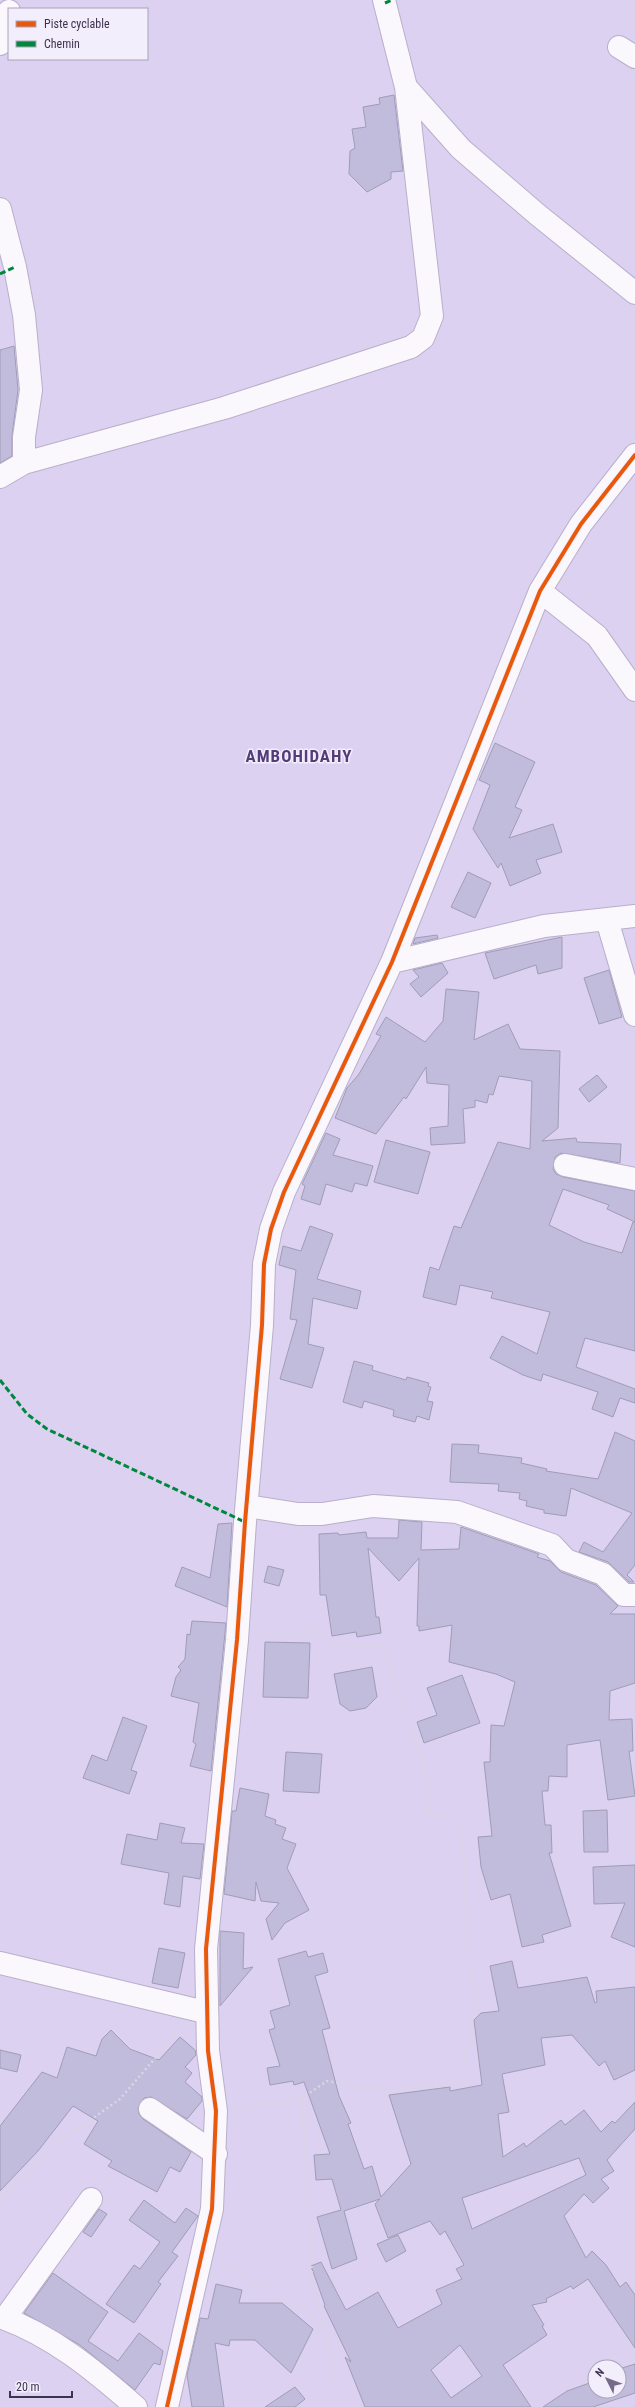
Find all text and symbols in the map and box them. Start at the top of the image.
legend [8,8,148,60]
text: Piste cyclable [44,17,110,31]
text: Chemin [44,37,80,51]
district label: AMBOHIDAHY [246,746,352,766]
north arrow [587,2359,627,2399]
text: N [593,2366,607,2380]
scale bar [10,2373,72,2399]
text: 20 m [16,2380,40,2394]

